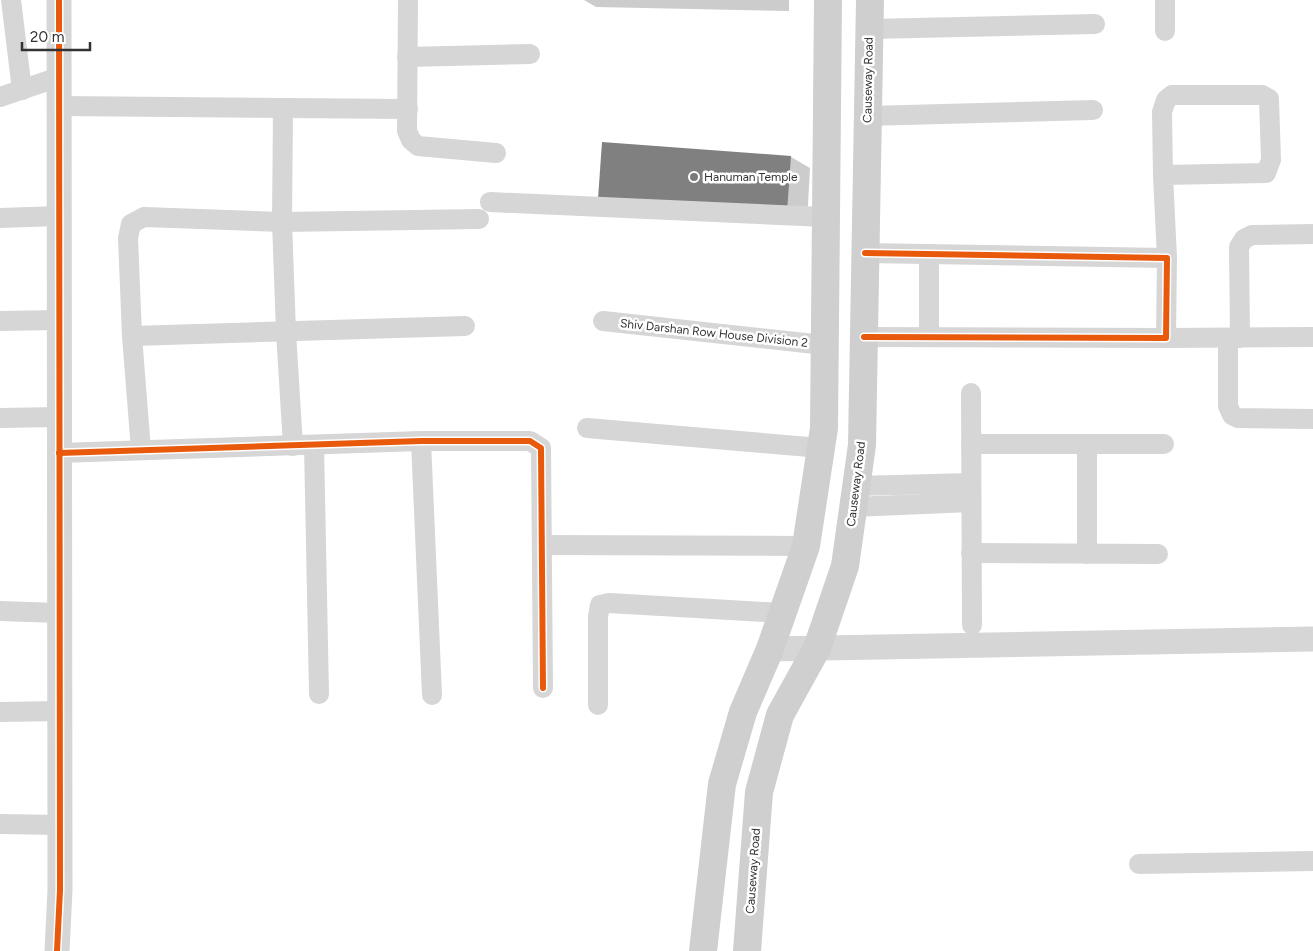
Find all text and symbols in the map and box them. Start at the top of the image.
scale bar [22,20,90,52]
text: 20 m [30,28,64,46]
street label: Causeway Road [860,37,876,123]
place label: Hanuman Temple [704,170,798,184]
marker: Hanuman Temple [688,171,700,183]
street label: Shiv Darshan Row House Division 2 [619,316,809,350]
street label: Causeway Road [844,441,868,527]
street label: Causeway Road [743,828,763,914]

